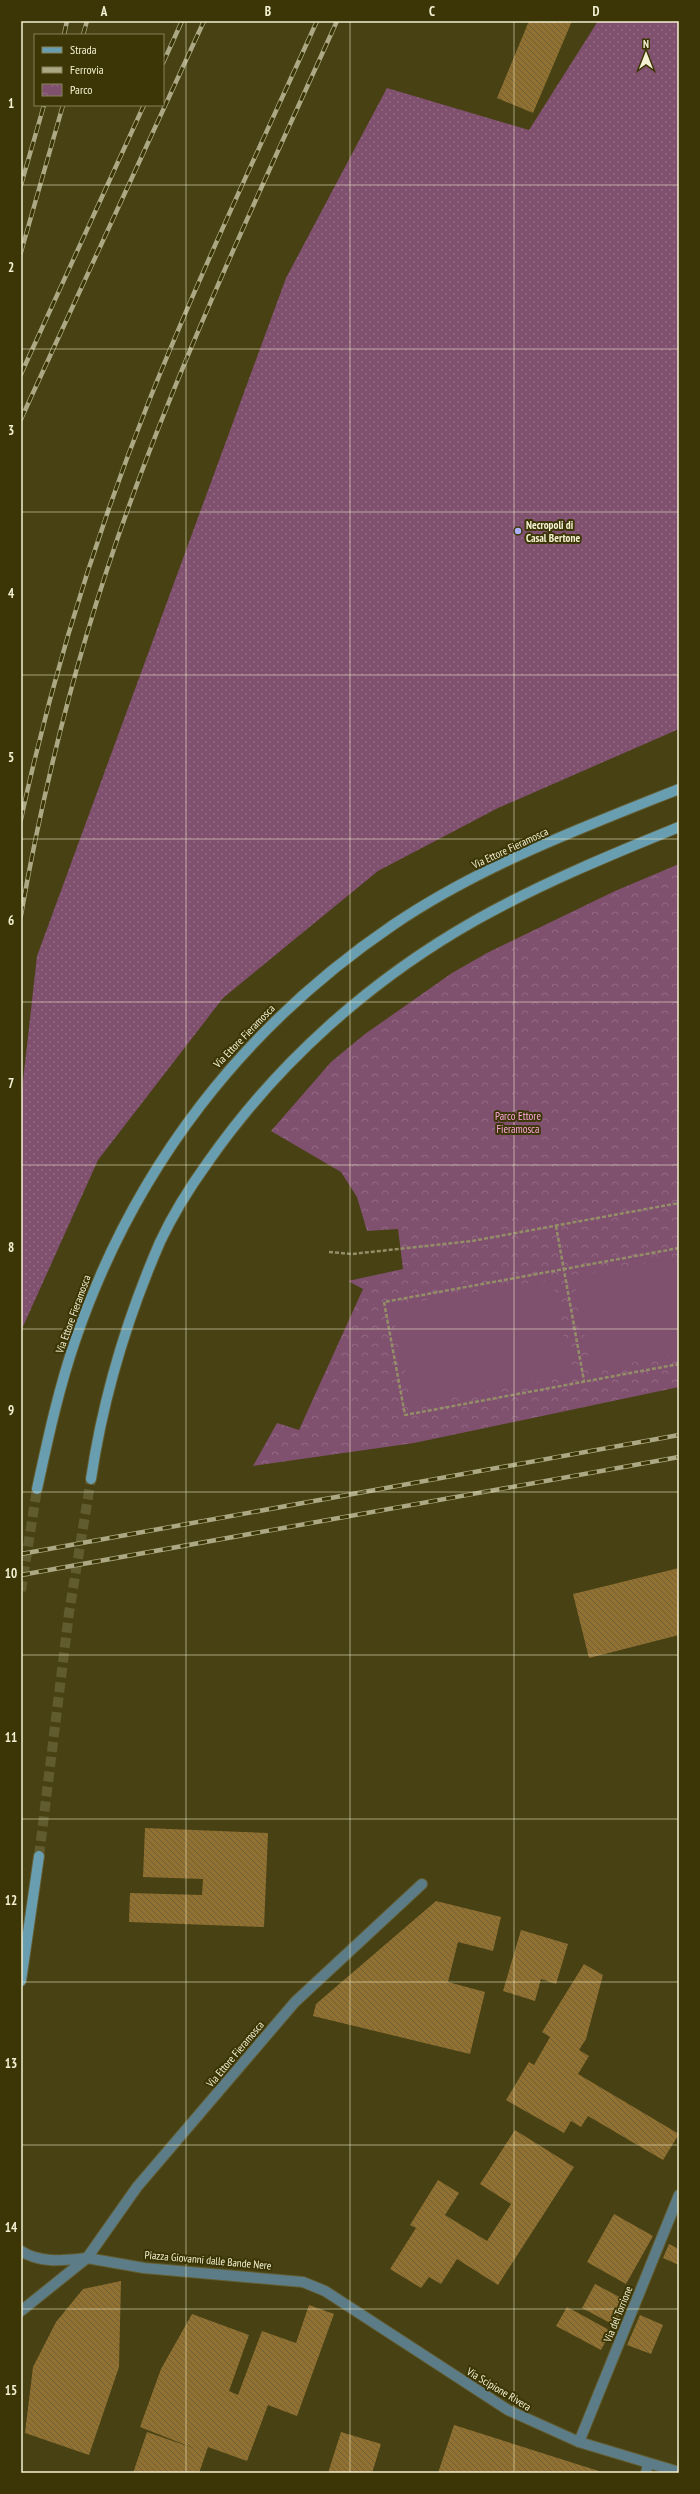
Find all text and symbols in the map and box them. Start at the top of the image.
text: A [100,3,108,20]
text: B [265,3,271,20]
text: C [429,3,435,20]
text: D [593,3,600,20]
legend [34,34,164,106]
north arrow [626,34,666,74]
text: N [643,37,649,51]
text: Strada [70,42,97,57]
text: Ferrovia [70,62,104,77]
text: Parco [70,82,92,97]
text: 1 [8,95,14,112]
text: 2 [8,259,14,276]
text: 3 [8,422,14,439]
place label: Necropoli di Casal Bertone [526,518,580,545]
marker: Necropoli di Casal Bertone [513,526,523,536]
text: 4 [8,585,15,602]
text: 5 [8,749,14,766]
street label: Via Ettore Fieramosca [469,824,550,872]
text: 6 [8,912,14,929]
street label: Via Ettore Fieramosca [210,1002,278,1071]
text: 7 [8,1075,14,1092]
park label: Parco Ettore Fieramosca [495,1109,541,1136]
text: 8 [8,1239,14,1256]
street label: Via Ettore Fieramosca [52,1273,94,1356]
text: 9 [8,1402,14,1419]
text: 10 [5,1565,17,1582]
text: 11 [5,1729,17,1746]
text: 12 [5,1892,17,1909]
street label: Via Ettore Fieramosca [203,2018,267,2091]
text: 13 [5,2055,17,2072]
text: 14 [5,2219,18,2236]
street label: Piazza Giovanni dalle Bande Nere [144,2247,272,2273]
street label: Via del Torrione [600,2284,636,2345]
street label: Via Scipione Rivera [463,2364,534,2414]
text: 15 [5,2382,17,2399]

